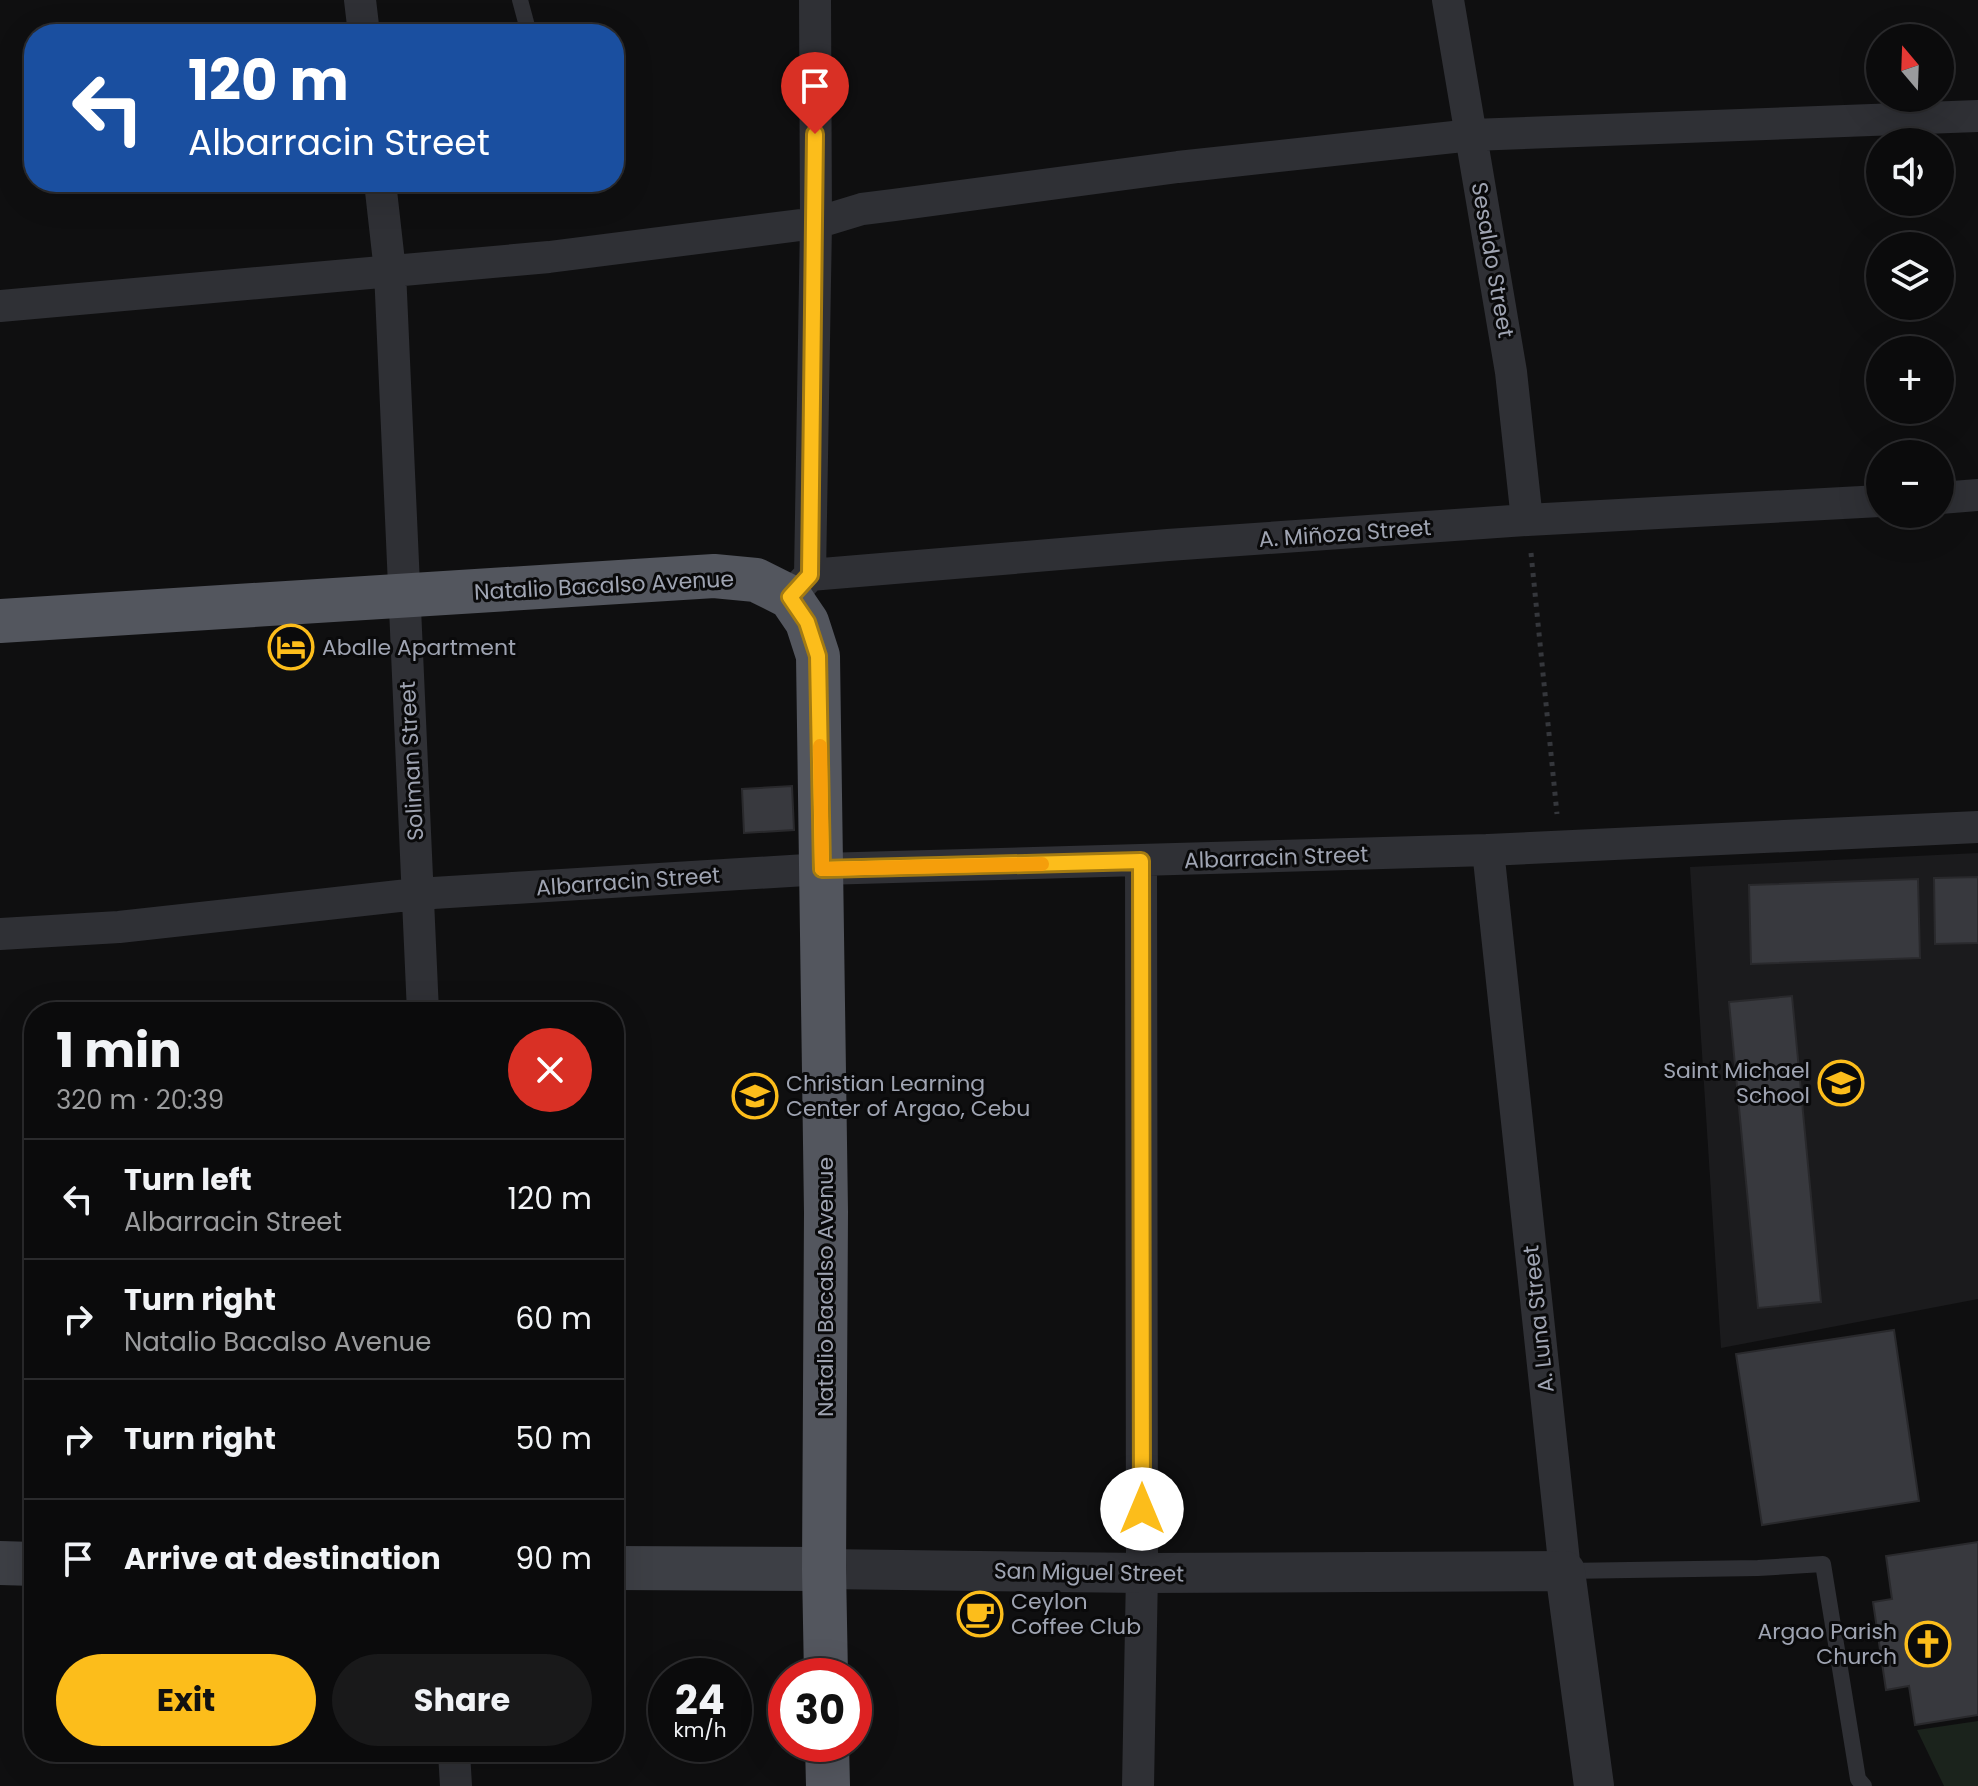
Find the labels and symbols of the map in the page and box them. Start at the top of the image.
north arrow [1866,24,1954,112]
pin [781,52,849,134]
street label: Sesaldo Street [1464,180,1521,340]
street label: A. Miñoza Street [1258,512,1432,555]
street label: Natalio Bacalso Avenue [473,563,735,608]
hotel icon: Aballe Apartment [267,623,315,671]
place label: Aballe Apartment [322,632,516,663]
street label: Soliman Street [392,680,431,842]
street label: Albarracin Street [1183,839,1369,876]
street label: Albarracin Street [535,860,721,903]
place label: Saint Michael School [1663,1055,1810,1111]
school or university icon: Saint Michael School [1817,1059,1865,1107]
place label: Christian Learning Center of Argao, Cebu [786,1068,1030,1124]
school or university icon: Christian Learning Center of Argao, Cebu [731,1072,779,1120]
street label: Natalio Bacalso Avenue [810,1157,841,1417]
street label: A. Luna Street [1515,1244,1562,1394]
position arrow [1100,1467,1184,1551]
street label: San Miguel Street [994,1555,1184,1590]
place label: Ceylon Coffee Club [1011,1586,1141,1642]
cafe icon: Ceylon Coffee Club [956,1590,1004,1638]
place label: Argao Parish Church [1757,1616,1897,1672]
church icon: Argao Parish Church [1904,1620,1952,1668]
speed limit sign: 30 [768,1658,872,1762]

